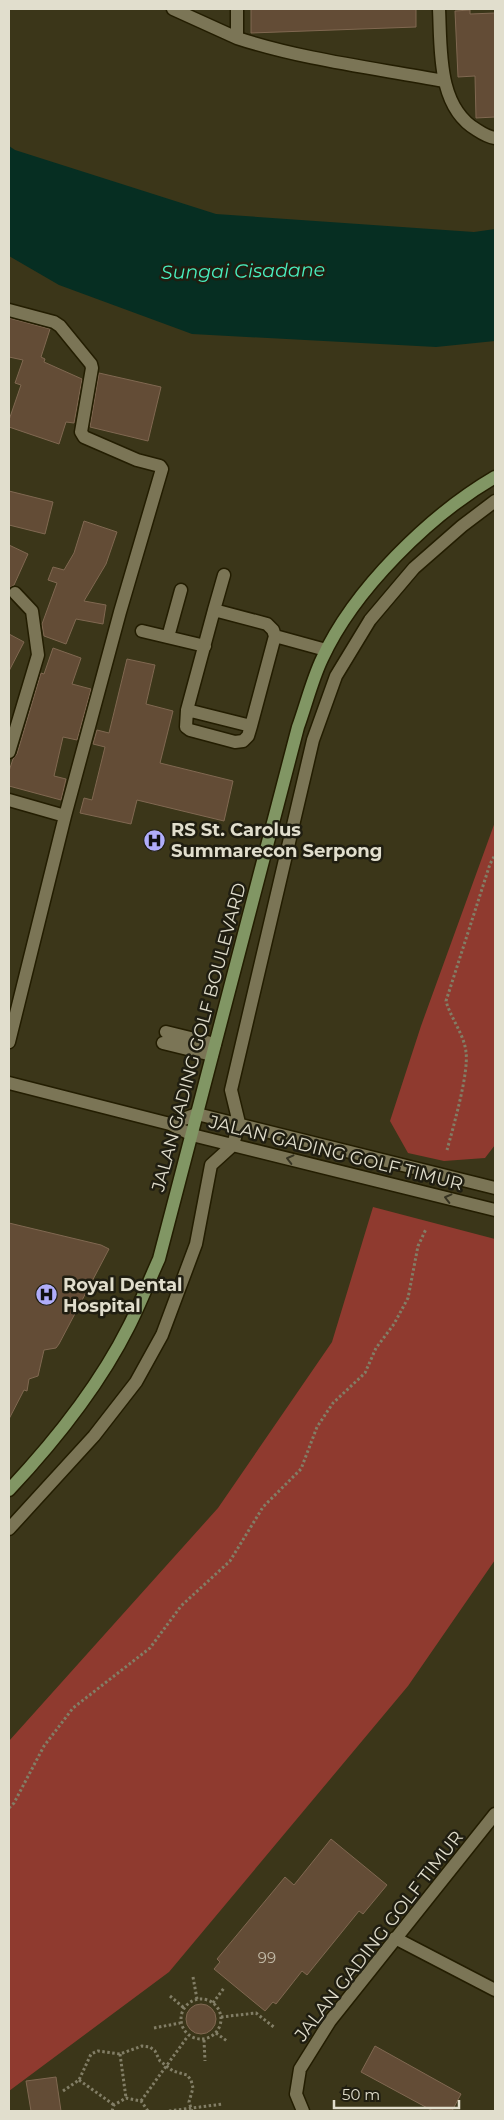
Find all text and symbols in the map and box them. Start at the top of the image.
water label: Sungai Cisadane [161,258,325,284]
place label: RS St. Carolus Summarecon Serpong [171,819,382,862]
hospital icon: RS St. Carolus Summarecon Serpong [143,828,167,852]
street label: JALAN GADING GOLF BOULEVARD [147,880,251,1195]
street label: JALAN GADING GOLF TIMUR [206,1111,465,1195]
one-way arrow [286,1154,295,1165]
one-way arrow [443,1193,452,1204]
place label: Royal Dental Hospital [63,1274,182,1317]
hospital icon: Royal Dental Hospital [35,1283,59,1307]
street label: JALAN GADING GOLF TIMUR [289,1826,468,2046]
house number: 99 [258,1948,276,1967]
scale bar [334,2078,459,2110]
text: 50 m [342,2085,380,2104]

